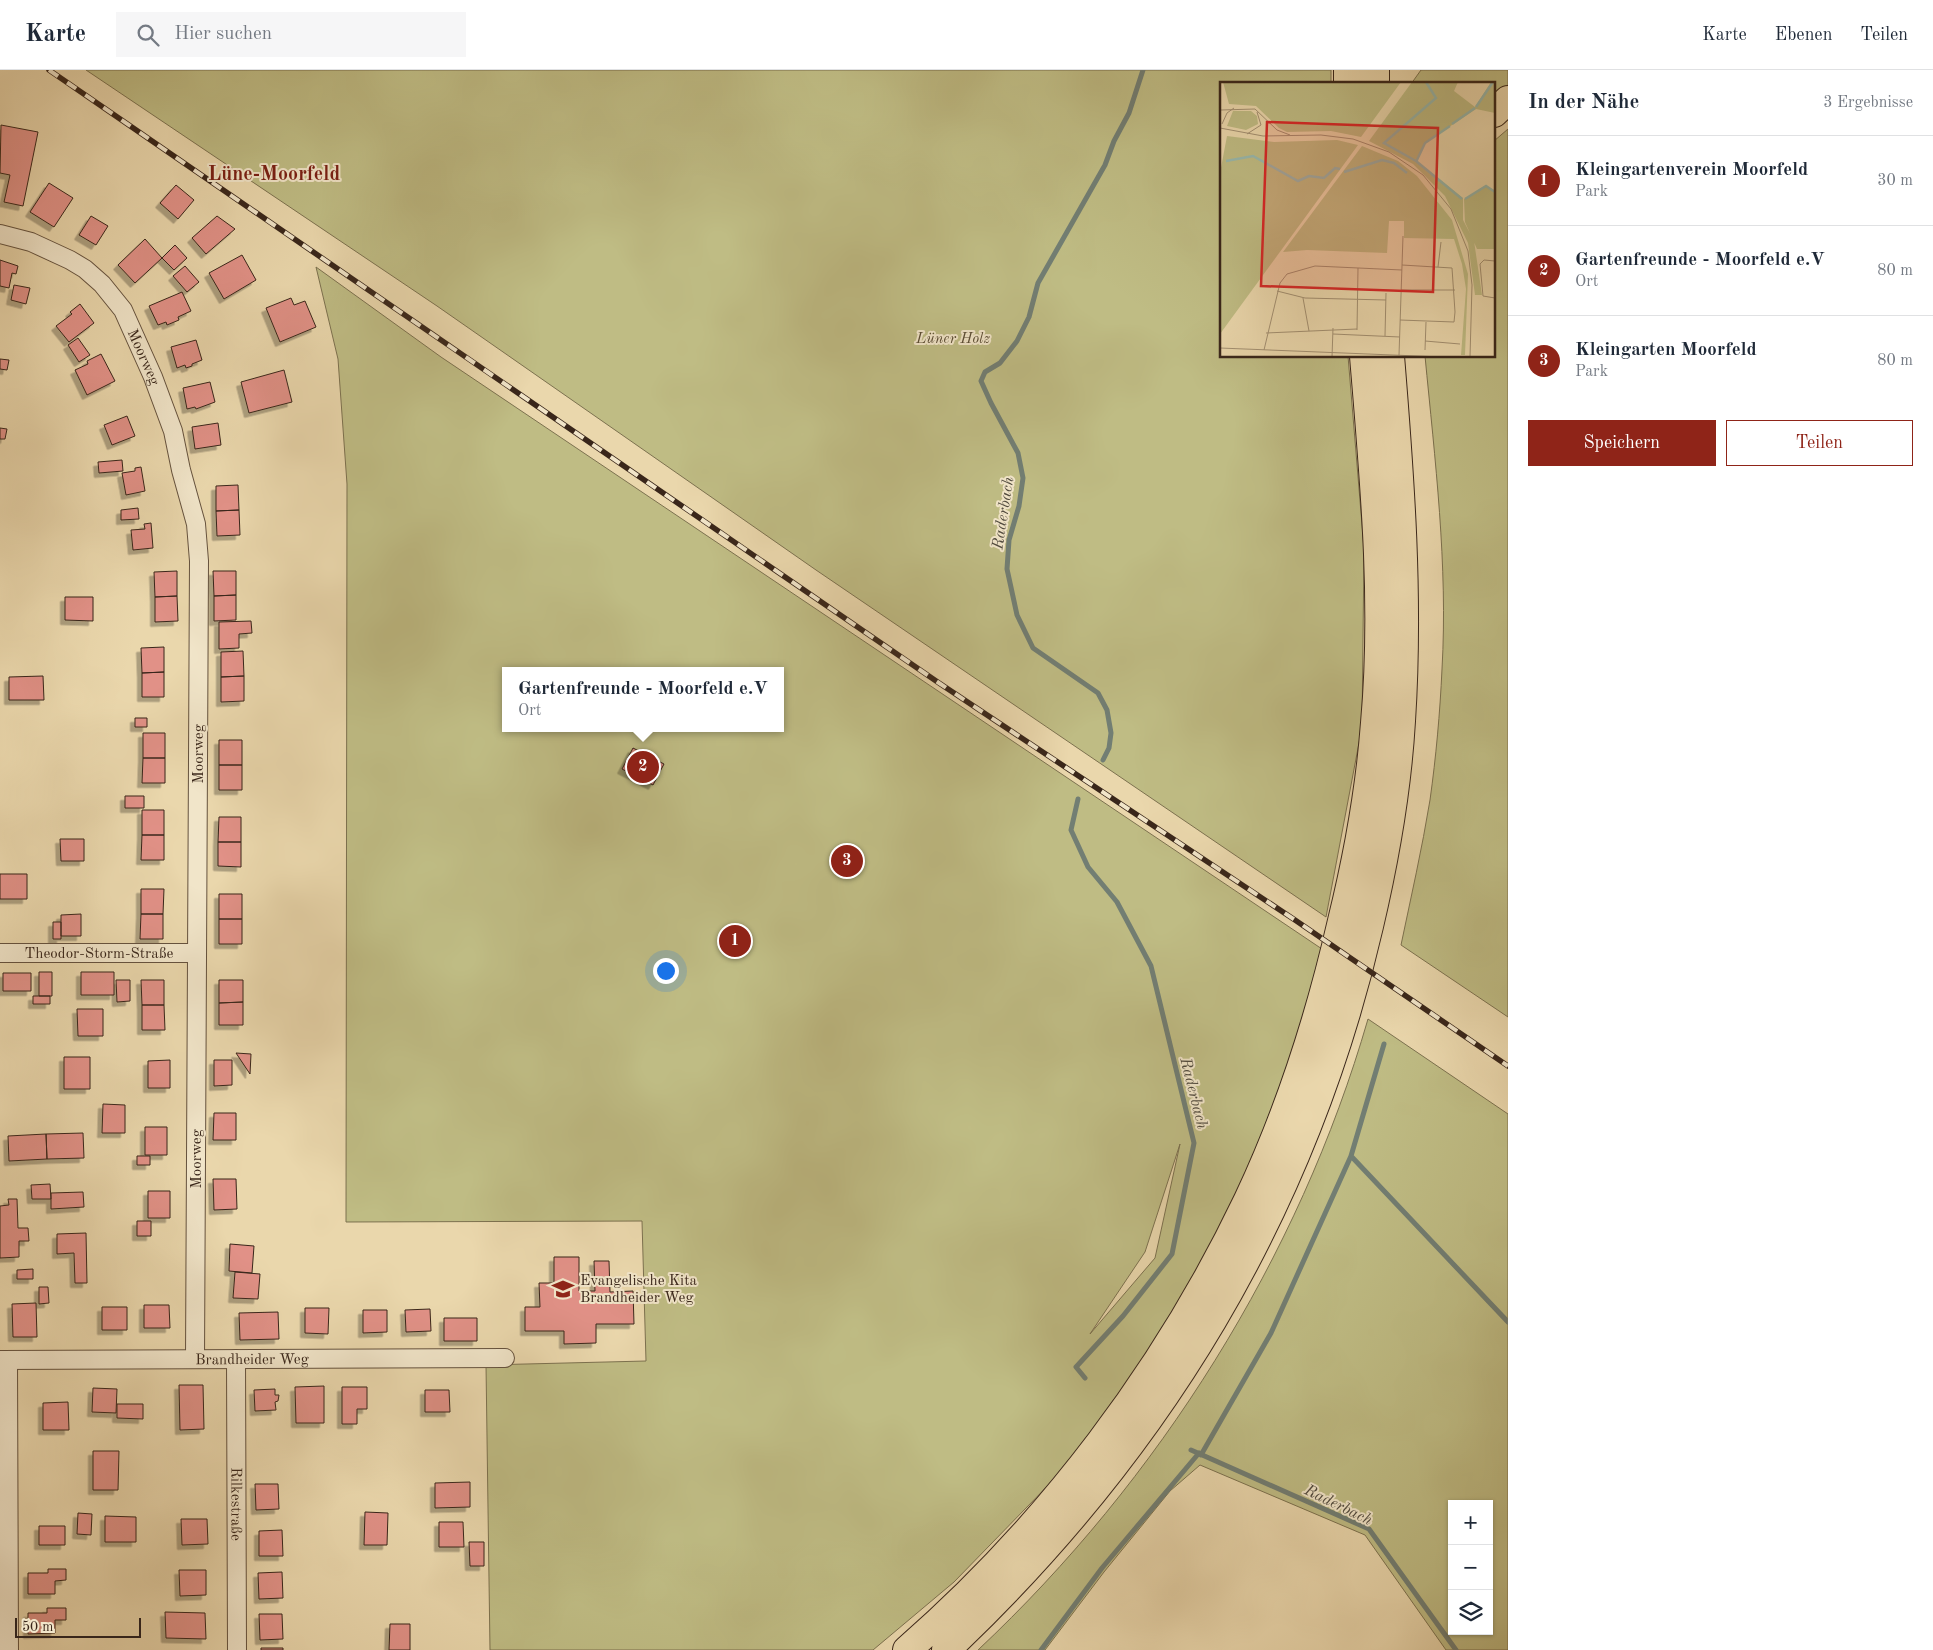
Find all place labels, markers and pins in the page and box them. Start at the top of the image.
pin: 2 [627,748,659,786]
pin: 3 [831,842,863,880]
pin: 1 [719,922,751,960]
place label: Evangelische Kita Brandheider Weg [580,1274,697,1306]
school or university icon: Evangelische Kita Brandheider Weg [550,1276,576,1302]

